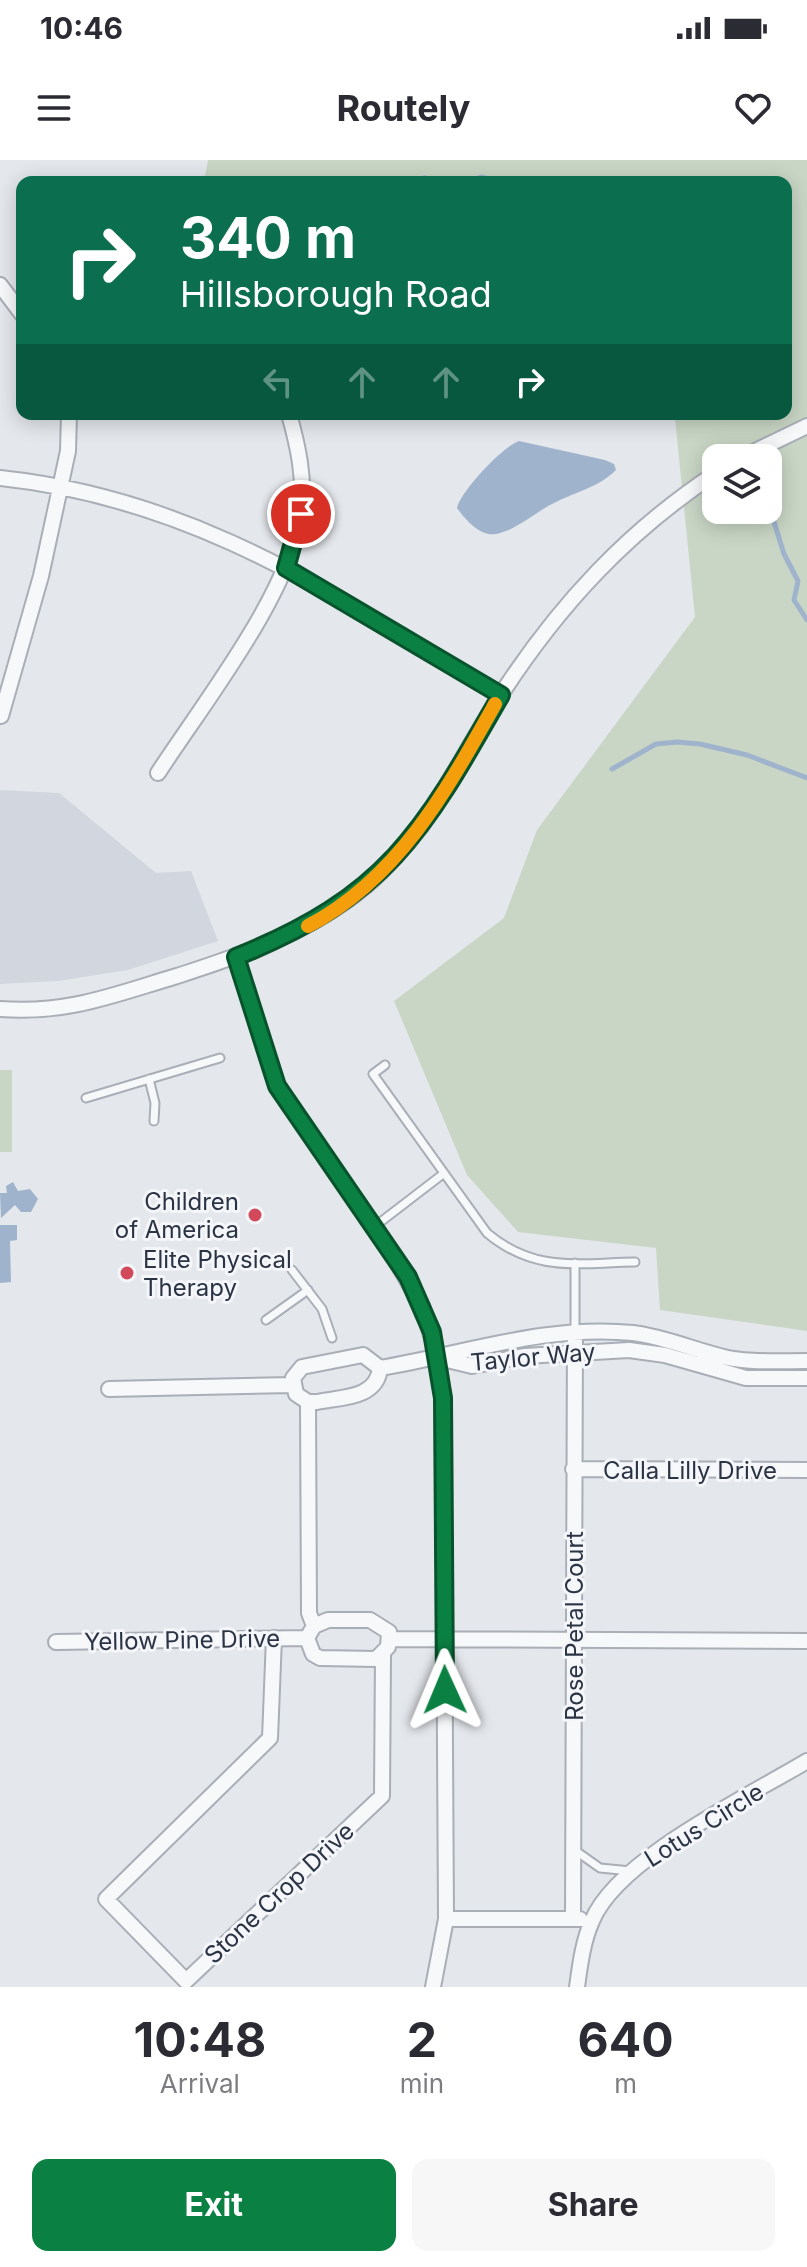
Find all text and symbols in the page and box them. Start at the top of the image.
text: 10:46 [40,10,123,46]
icon: menu [32,86,76,130]
text: Routely [337,86,470,130]
icon: heart [731,86,775,130]
text: 340 m [180,204,356,272]
icon: right [48,208,152,312]
text: Hillsborough Road [180,272,492,316]
icon: left [256,360,300,404]
icon: ahead [340,360,384,404]
icon: ahead [424,360,468,404]
icon: right [508,360,552,404]
map controls [702,444,782,524]
button: layers [702,444,782,524]
pin [267,480,335,548]
icon: arrive [279,492,323,536]
place label: Children of America [115,1187,239,1244]
marker: Children of America [246,1206,264,1224]
place label: Elite Physical Therapy [143,1245,292,1302]
marker: Elite Physical Therapy [118,1264,136,1282]
street label: Taylor Way [469,1337,597,1377]
street label: Calla Lilly Drive [603,1456,777,1485]
street label: Rose Petal Court [560,1531,589,1721]
street label: Yellow Pine Drive [84,1624,280,1656]
position arrow [403,1648,487,1732]
street label: Lotus Circle [639,1777,769,1873]
street label: Stone Crop Drive [198,1816,360,1970]
text: 10:48 [133,2010,266,2069]
text: 2 [407,2010,437,2069]
text: 640 [578,2010,674,2069]
text: Arrival [160,2068,240,2099]
text: min [400,2068,444,2099]
text: m [614,2068,637,2099]
button: Exit [32,2159,396,2251]
button: Share [412,2159,775,2251]

